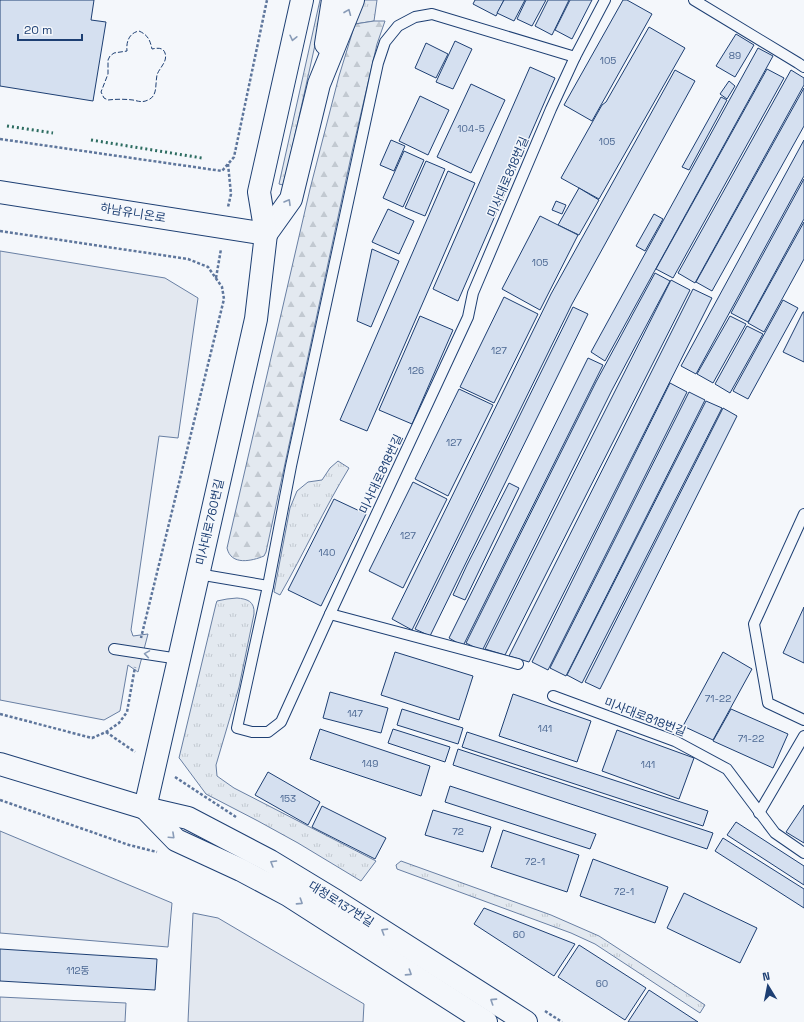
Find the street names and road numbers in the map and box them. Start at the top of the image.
street label: 미사대로818번길 [484,134,532,220]
street label: 하남유니온로 [99,200,167,226]
street label: 미사대로818번길 [356,432,406,516]
street label: 미사대로760번길 [192,477,228,567]
street label: 미사대로818번길 [602,694,688,740]
street label: 대청로137번길 [305,878,377,930]

